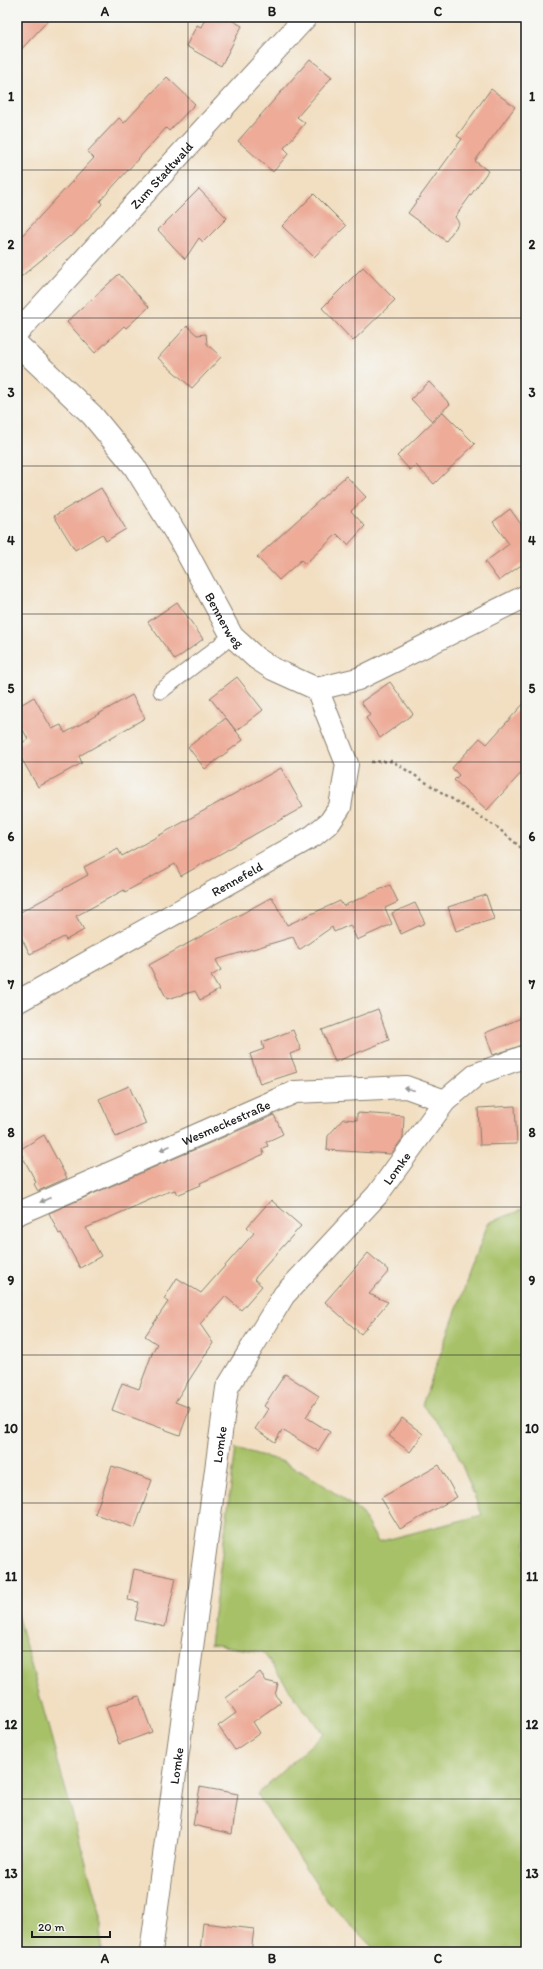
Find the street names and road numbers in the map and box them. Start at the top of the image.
street label: Zum Stadtwald [127,138,196,212]
street label: Bennerweg [202,590,247,651]
street label: Rennefeld [209,858,265,899]
street label: Wesmeckestraße [179,1096,272,1148]
street label: Lomke [380,1149,413,1187]
street label: Lomke [209,1425,229,1464]
street label: Lomke [166,1746,186,1785]

